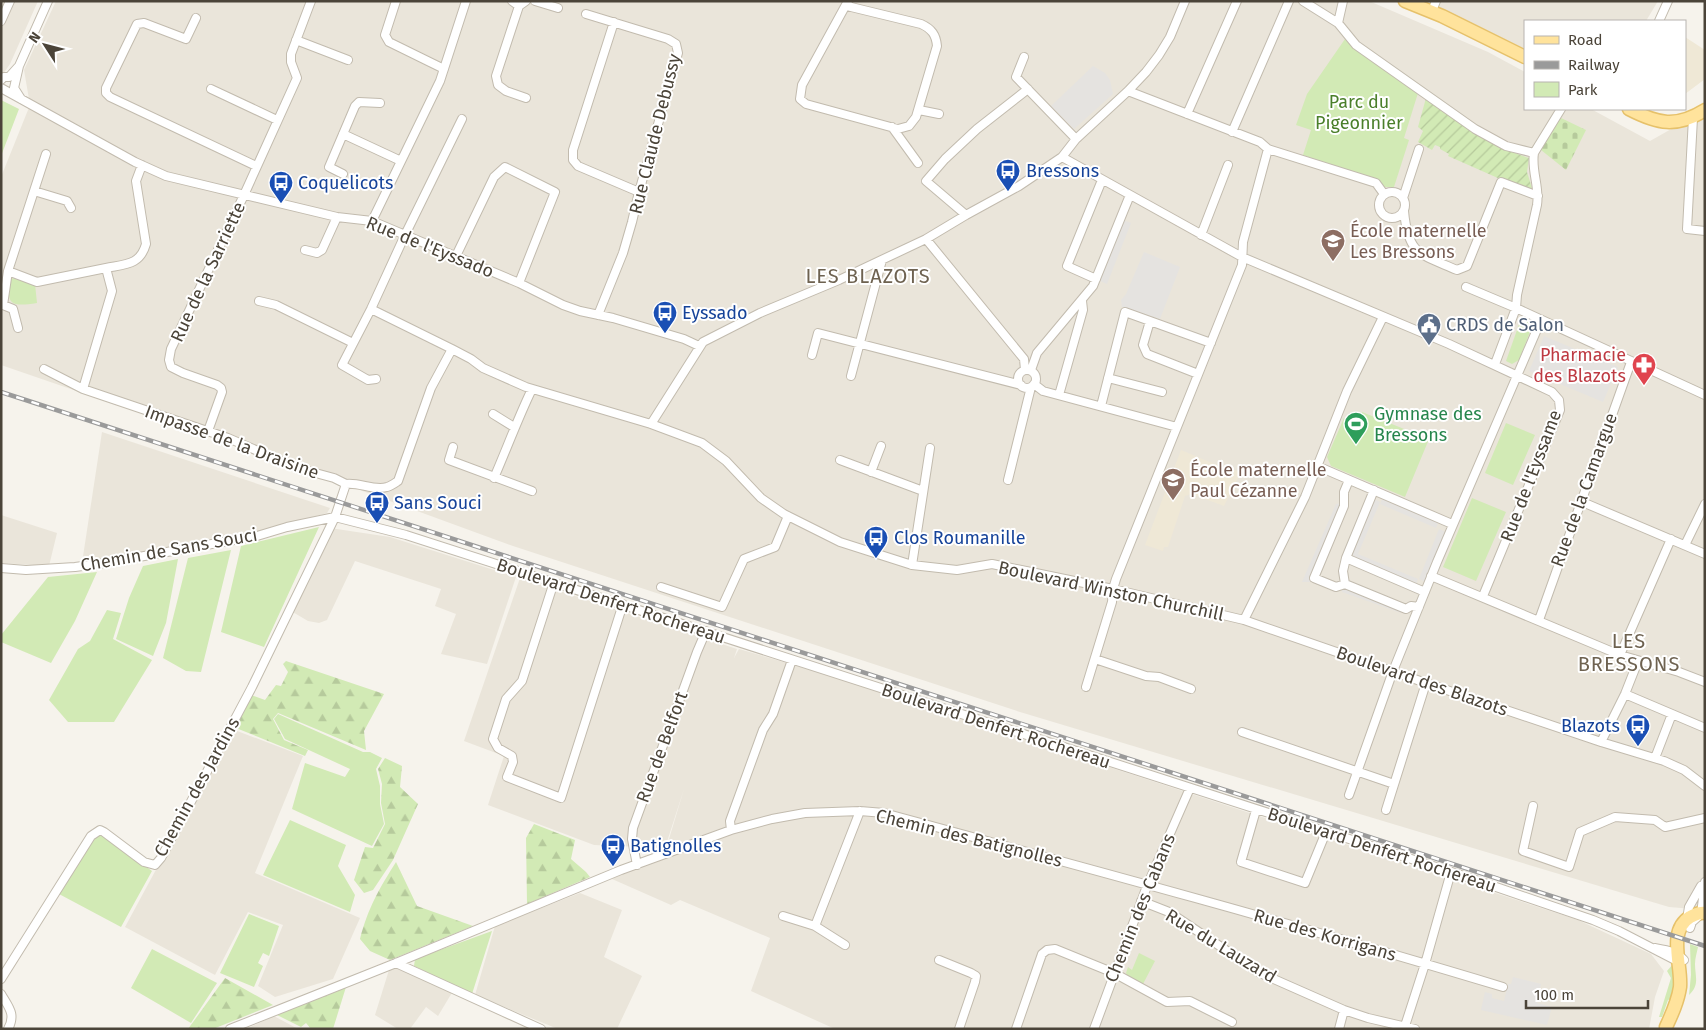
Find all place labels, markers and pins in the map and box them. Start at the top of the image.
bus stop icon: Bressons [995,158,1021,192]
place label: Bressons [1026,160,1099,182]
bus stop icon: Coquelicots [268,170,294,204]
place label: Coquelicots [298,172,393,194]
place label: École maternelle Les Bressons [1350,219,1487,263]
school or university icon: École maternelle Les Bressons [1320,228,1346,262]
bus stop icon: Eyssado [652,300,678,334]
place label: Eyssado [682,302,748,324]
public building icon: CRDS de Salon [1416,312,1442,346]
place label: CRDS de Salon [1446,314,1564,336]
place label: Pharmacie des Blazots [1533,344,1626,387]
pharmacy icon: Pharmacie des Blazots [1631,352,1657,386]
place label: Gymnase des Bressons [1374,403,1482,446]
sports icon: Gymnase des Bressons [1343,411,1369,445]
place label: École maternelle Paul Cézanne [1190,458,1327,502]
school or university icon: École maternelle Paul Cézanne [1160,467,1186,501]
bus stop icon: Sans Souci [364,490,390,524]
place label: Sans Souci [394,492,482,514]
bus stop icon: Clos Roumanille [863,525,889,559]
place label: Clos Roumanille [894,527,1026,549]
bus stop icon: Blazots [1625,713,1651,747]
place label: Blazots [1561,715,1620,737]
bus stop icon: Batignolles [600,833,626,867]
place label: Batignolles [630,835,721,857]

